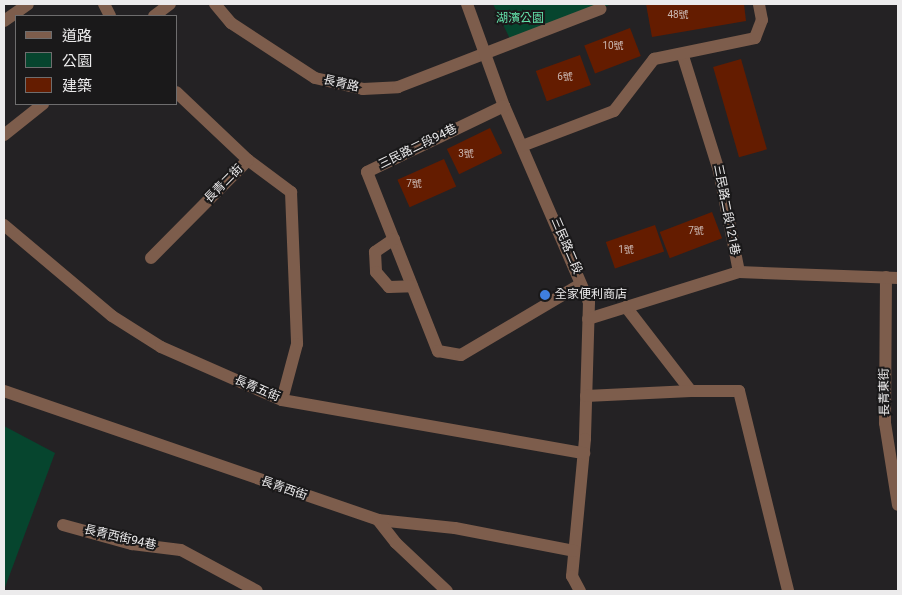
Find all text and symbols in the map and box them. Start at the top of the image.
house number: 48號 [667,9,689,21]
park label: 湖濱公園 [496,12,544,26]
legend [15,15,178,105]
text: 道路 [62,27,92,45]
house number: 10號 [602,40,624,52]
text: 公園 [62,52,92,70]
house number: 6號 [557,71,573,83]
street label: 長青路 [322,73,360,95]
text: 建築 [62,77,92,95]
street label: 三民路二段94巷 [376,122,460,172]
house number: 3號 [458,148,474,160]
street label: 長青二街 [202,162,246,206]
street label: 三民路二段121巷 [710,163,742,257]
house number: 7號 [406,178,422,190]
street label: 三民路二段 [548,216,584,276]
house number: 7號 [688,225,704,237]
house number: 1號 [618,244,634,256]
place label: 全家便利商店 [555,288,627,302]
marker: 全家便利商店 [539,289,551,301]
street label: 長青東街 [877,368,893,416]
street label: 長青五街 [232,373,282,405]
street label: 長青西街 [259,474,309,504]
street label: 長青西街94巷 [83,523,157,553]

